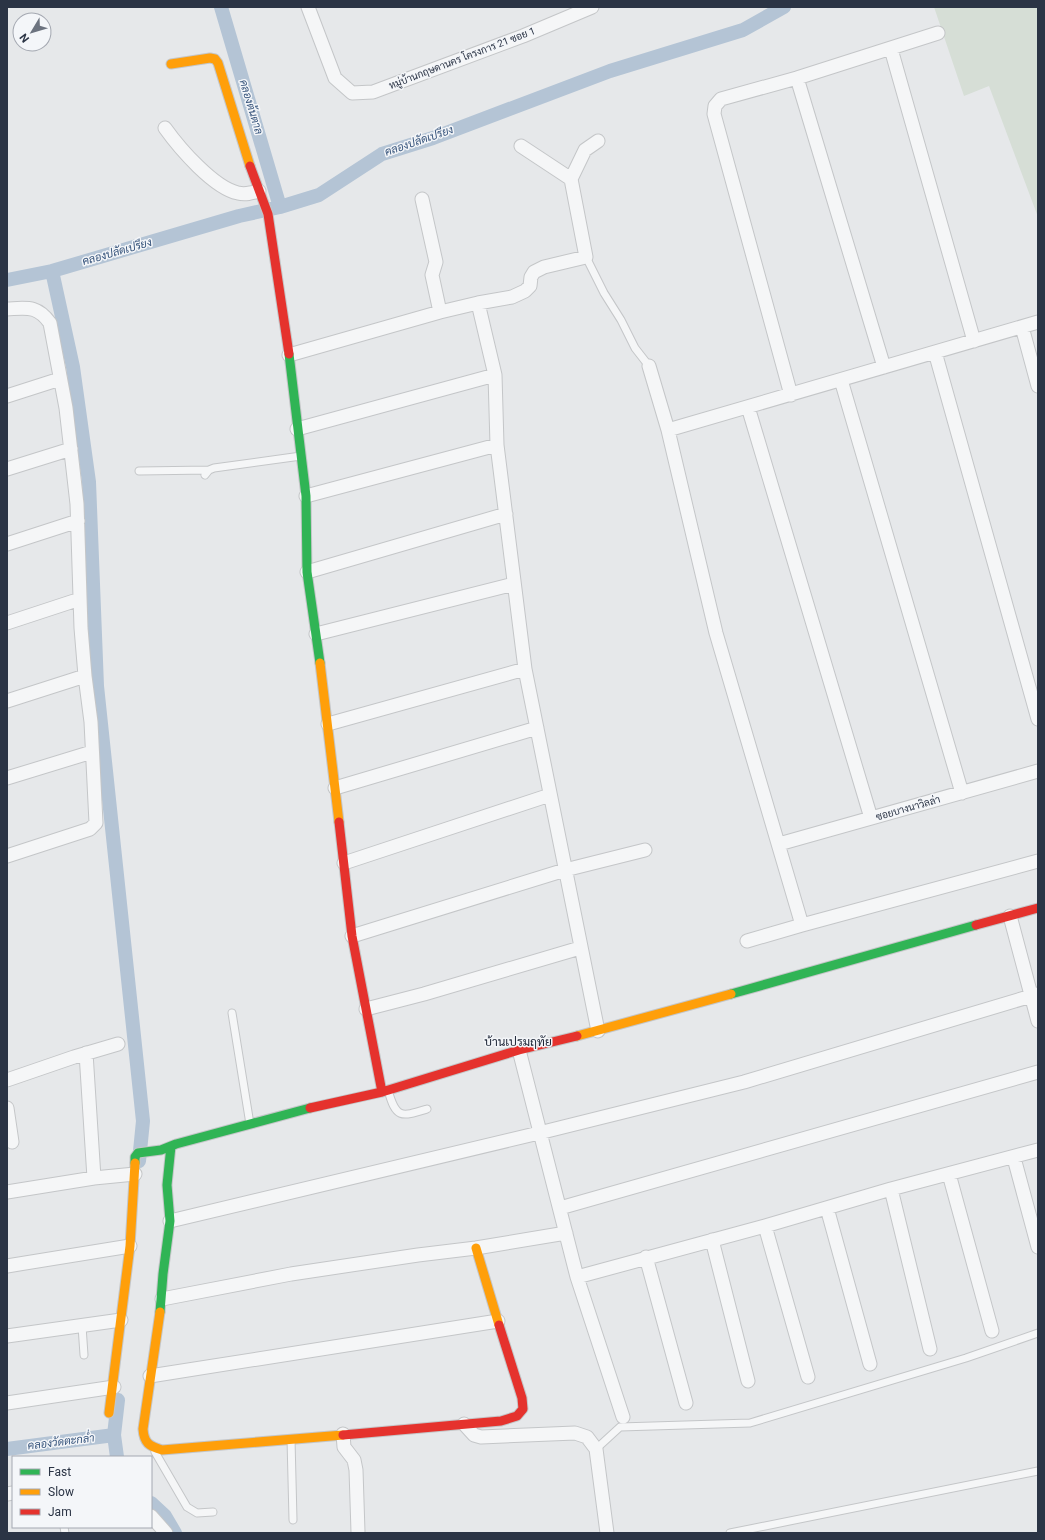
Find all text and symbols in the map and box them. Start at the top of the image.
north arrow [12,12,52,52]
street label: หมู่บ้านกฤษดานคร โครงการ 21 ซอย 1 [387,24,537,93]
text: N [17,31,32,45]
water label: คลองต้นตาล [237,78,266,136]
water label: คลองปลัดเปรียง [382,121,455,159]
water label: คลองปลัดเปรียง [80,234,153,268]
street label: ซอยบางนาวิลล่า [874,793,942,822]
district label: บ้านเปรมฤทัย [484,1035,552,1049]
water label: คลองวัดตะกล่ำ [26,1427,95,1453]
legend [12,1456,152,1528]
text: Fast [48,1465,71,1479]
text: Slow [48,1485,74,1499]
text: Jam [48,1505,72,1519]

